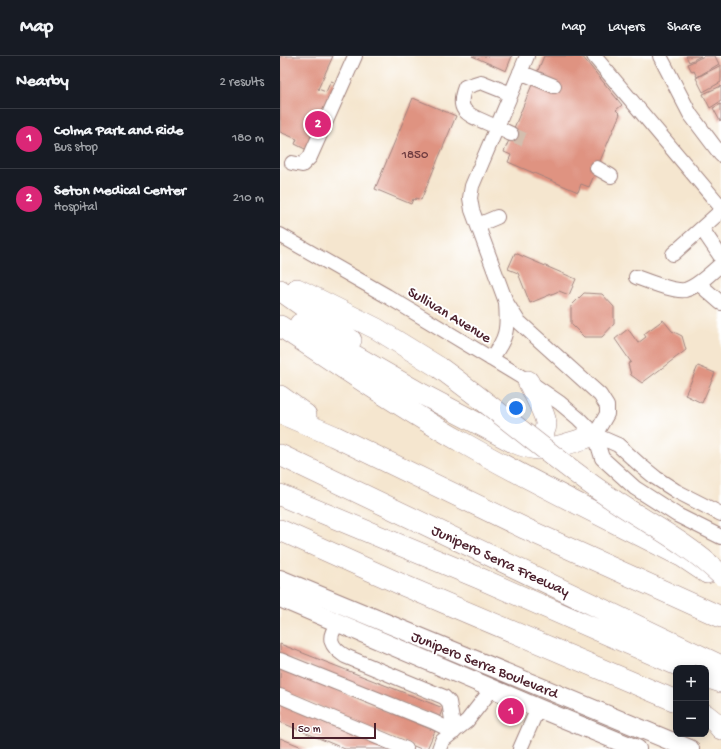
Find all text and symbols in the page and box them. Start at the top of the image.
text: Map [20,16,53,39]
text: Map [562,19,586,36]
text: Layers [608,19,645,36]
text: Share [667,19,701,36]
text: Nearby [16,72,69,92]
text: 2 results [219,75,264,90]
pin: 2 [305,109,331,139]
text: Colma Park and Ride [54,122,183,140]
text: 1 [26,131,32,146]
text: 180 m [232,131,264,146]
text: Bus stop [54,140,98,155]
house number: 1850 [401,148,429,163]
text: Seton Medical Center [54,182,186,200]
text: 2 [26,191,32,206]
text: 210 m [233,191,264,206]
text: Hospital [54,200,98,215]
street label: Sullivan Avenue [404,284,494,348]
your location [506,398,526,418]
street label: Junipero Serra Freeway [428,522,573,602]
street label: Junipero Serra Boulevard [408,628,561,704]
map controls [673,665,709,737]
button: + [673,665,709,701]
pin: 1 [498,696,524,726]
button: − [673,701,709,737]
scale bar [292,721,376,740]
text: 50 m [298,724,320,736]

